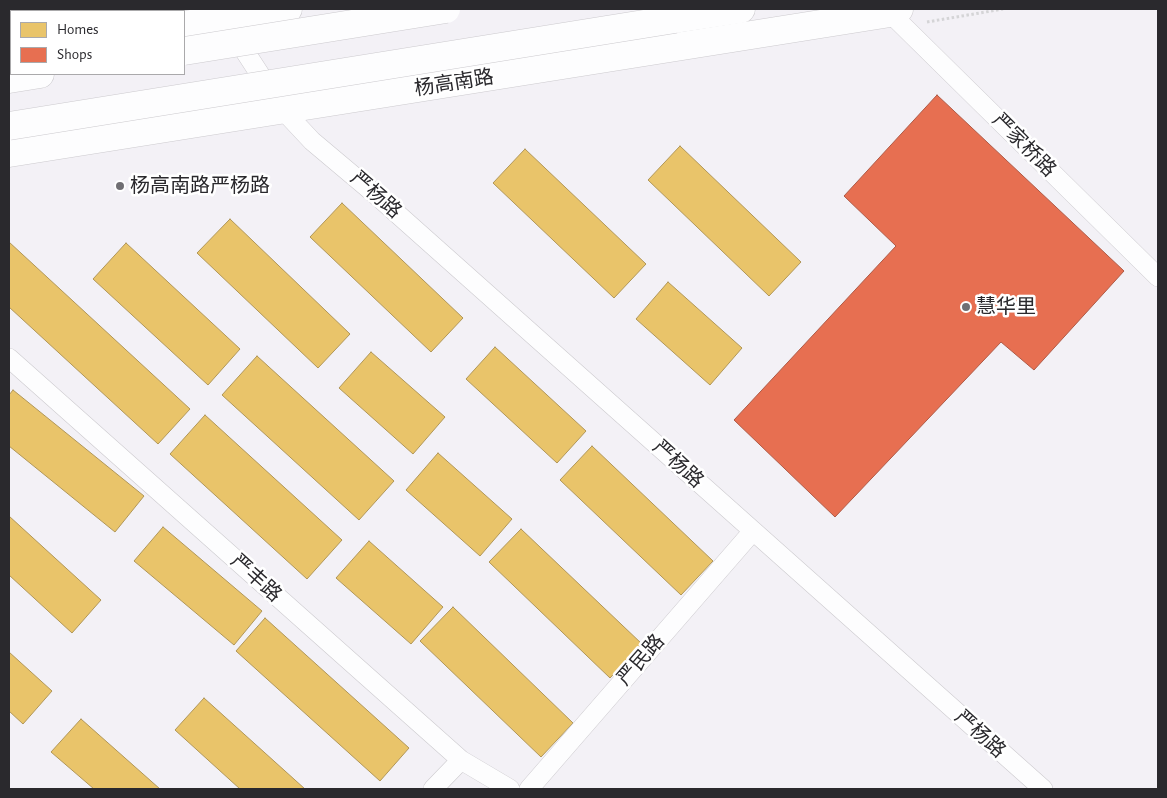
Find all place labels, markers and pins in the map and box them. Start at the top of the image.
place label: 杨高南路严杨路 [130,174,270,198]
marker: 杨高南路严杨路 [114,180,126,192]
place label: 慧华里 [976,295,1036,319]
marker: 慧华里 [960,301,972,313]

